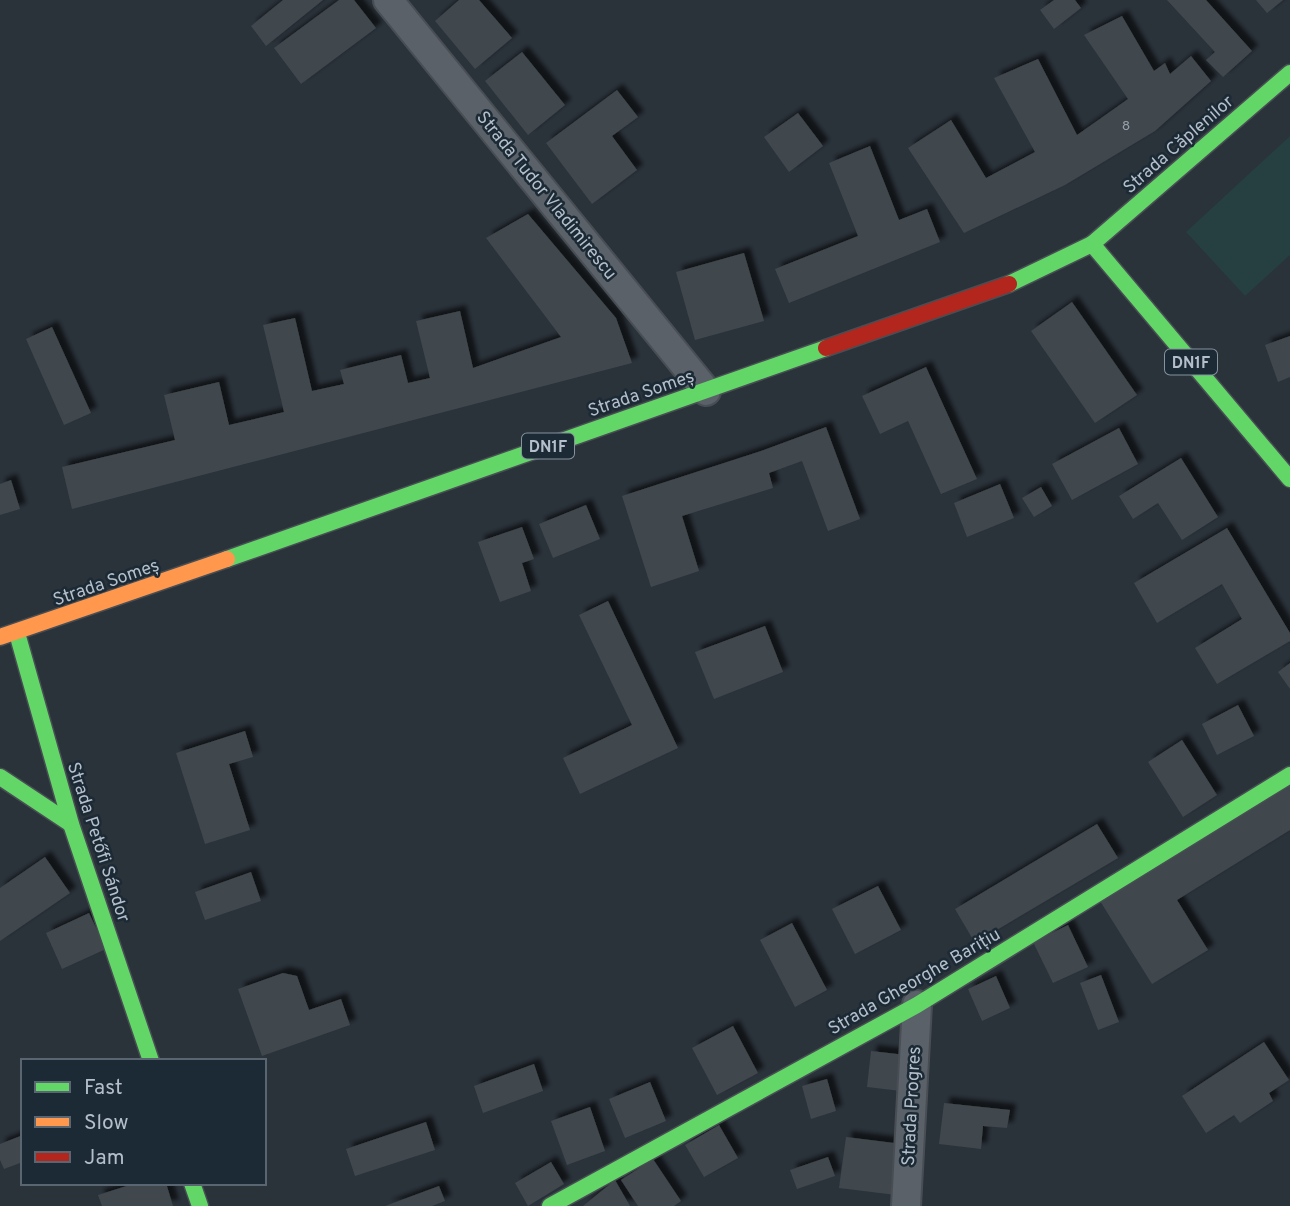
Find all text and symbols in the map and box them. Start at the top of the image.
street label: Strada Căplenilor [1119,91,1239,199]
street label: Strada Tudor Vladimirescu [471,107,621,285]
house number: 8 [1122,118,1130,135]
road number: DN1F [1165,350,1217,374]
street label: Strada Someș [585,366,698,423]
road number: DN1F [522,434,574,458]
street label: Strada Someș [50,555,163,612]
street label: Strada Petőfi Sándor [61,760,134,925]
street label: Strada Gheorghe Barițiu [825,924,1005,1041]
street label: Strada Progres [898,1046,927,1167]
legend [21,1059,266,1185]
text: Fast [84,1075,123,1102]
text: Slow [84,1110,129,1137]
text: Jam [84,1145,125,1172]

